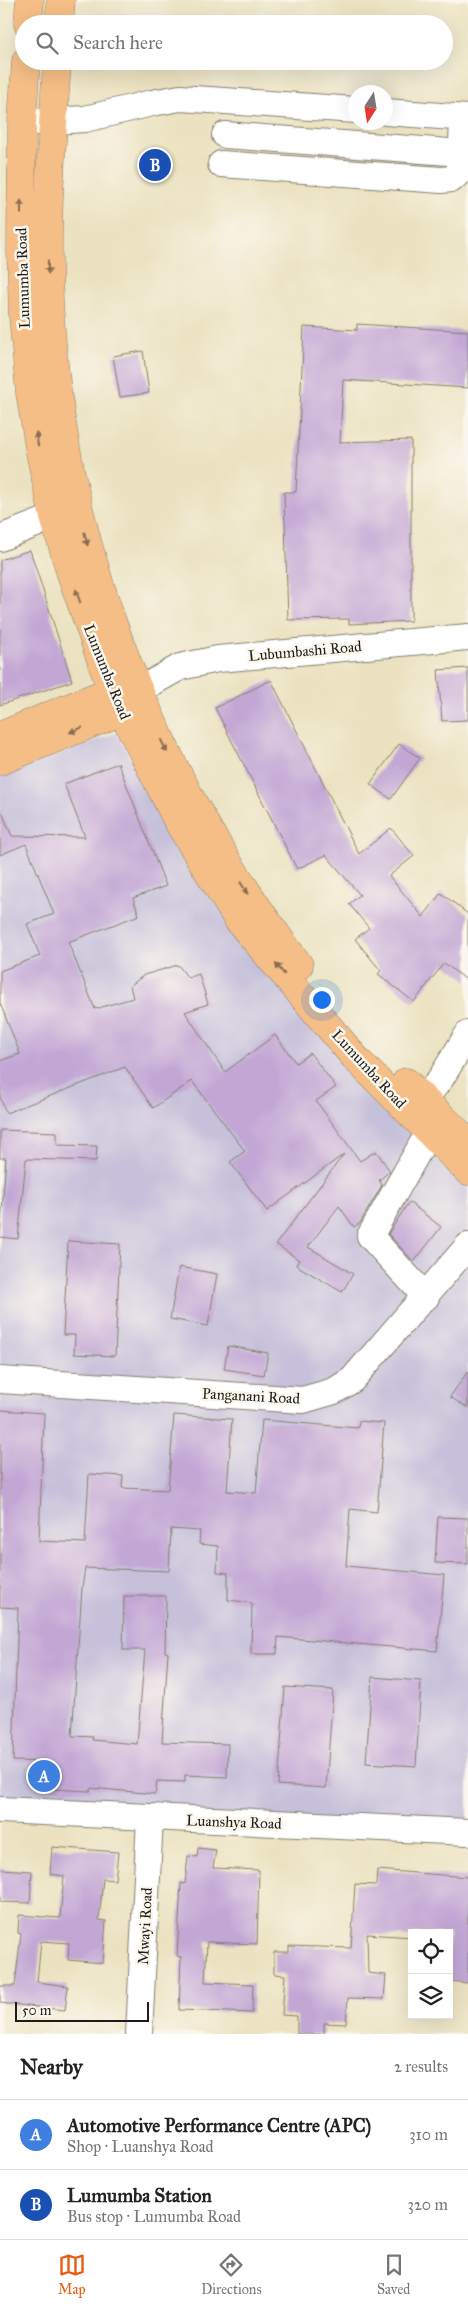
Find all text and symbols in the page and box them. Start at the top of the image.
search box [15,15,453,70]
icon: search [33,29,61,57]
text: Search here [73,31,163,54]
north arrow [348,85,393,130]
pin: B [139,146,171,184]
one-way arrow [17,199,25,215]
street label: Lumumba Road [12,227,34,329]
one-way arrow [45,260,53,276]
one-way arrow [33,430,41,446]
one-way arrow [82,531,90,546]
one-way arrow [74,588,82,603]
street label: Lumumba Road [80,622,134,723]
street label: Lubumbashi Road [248,637,363,665]
one-way arrow [68,726,83,734]
one-way arrow [160,739,168,753]
one-way arrow [239,881,248,894]
one-way arrow [275,963,286,975]
your location [309,987,335,1013]
street label: Lumumba Road [328,1026,410,1112]
street label: Panganani Road [202,1384,301,1408]
pin: A [28,1757,60,1795]
street label: Luanshya Road [186,1811,283,1833]
street label: Mwayi Road [134,1886,156,1965]
map controls [408,1929,453,2019]
button: locate [408,1929,453,1974]
button: layers [408,1974,453,2019]
scale bar [15,1999,149,2022]
text: 50 m [22,2002,51,2019]
text: Nearby [20,2054,83,2080]
text: 2 results [394,2057,448,2076]
text: Automotive Performance Centre (APC) [67,2114,371,2137]
text: A [31,2125,41,2144]
text: 310 m [409,2125,448,2144]
text: Shop · Luanshya Road [67,2137,214,2156]
text: Lumumba Station [67,2184,212,2207]
text: B [31,2195,41,2214]
text: 320 m [408,2195,448,2214]
text: Bus stop · Lumumba Road [67,2207,241,2226]
tab: Map [58,2251,86,2298]
tab: Directions [201,2251,262,2298]
tab: Saved [377,2251,410,2298]

